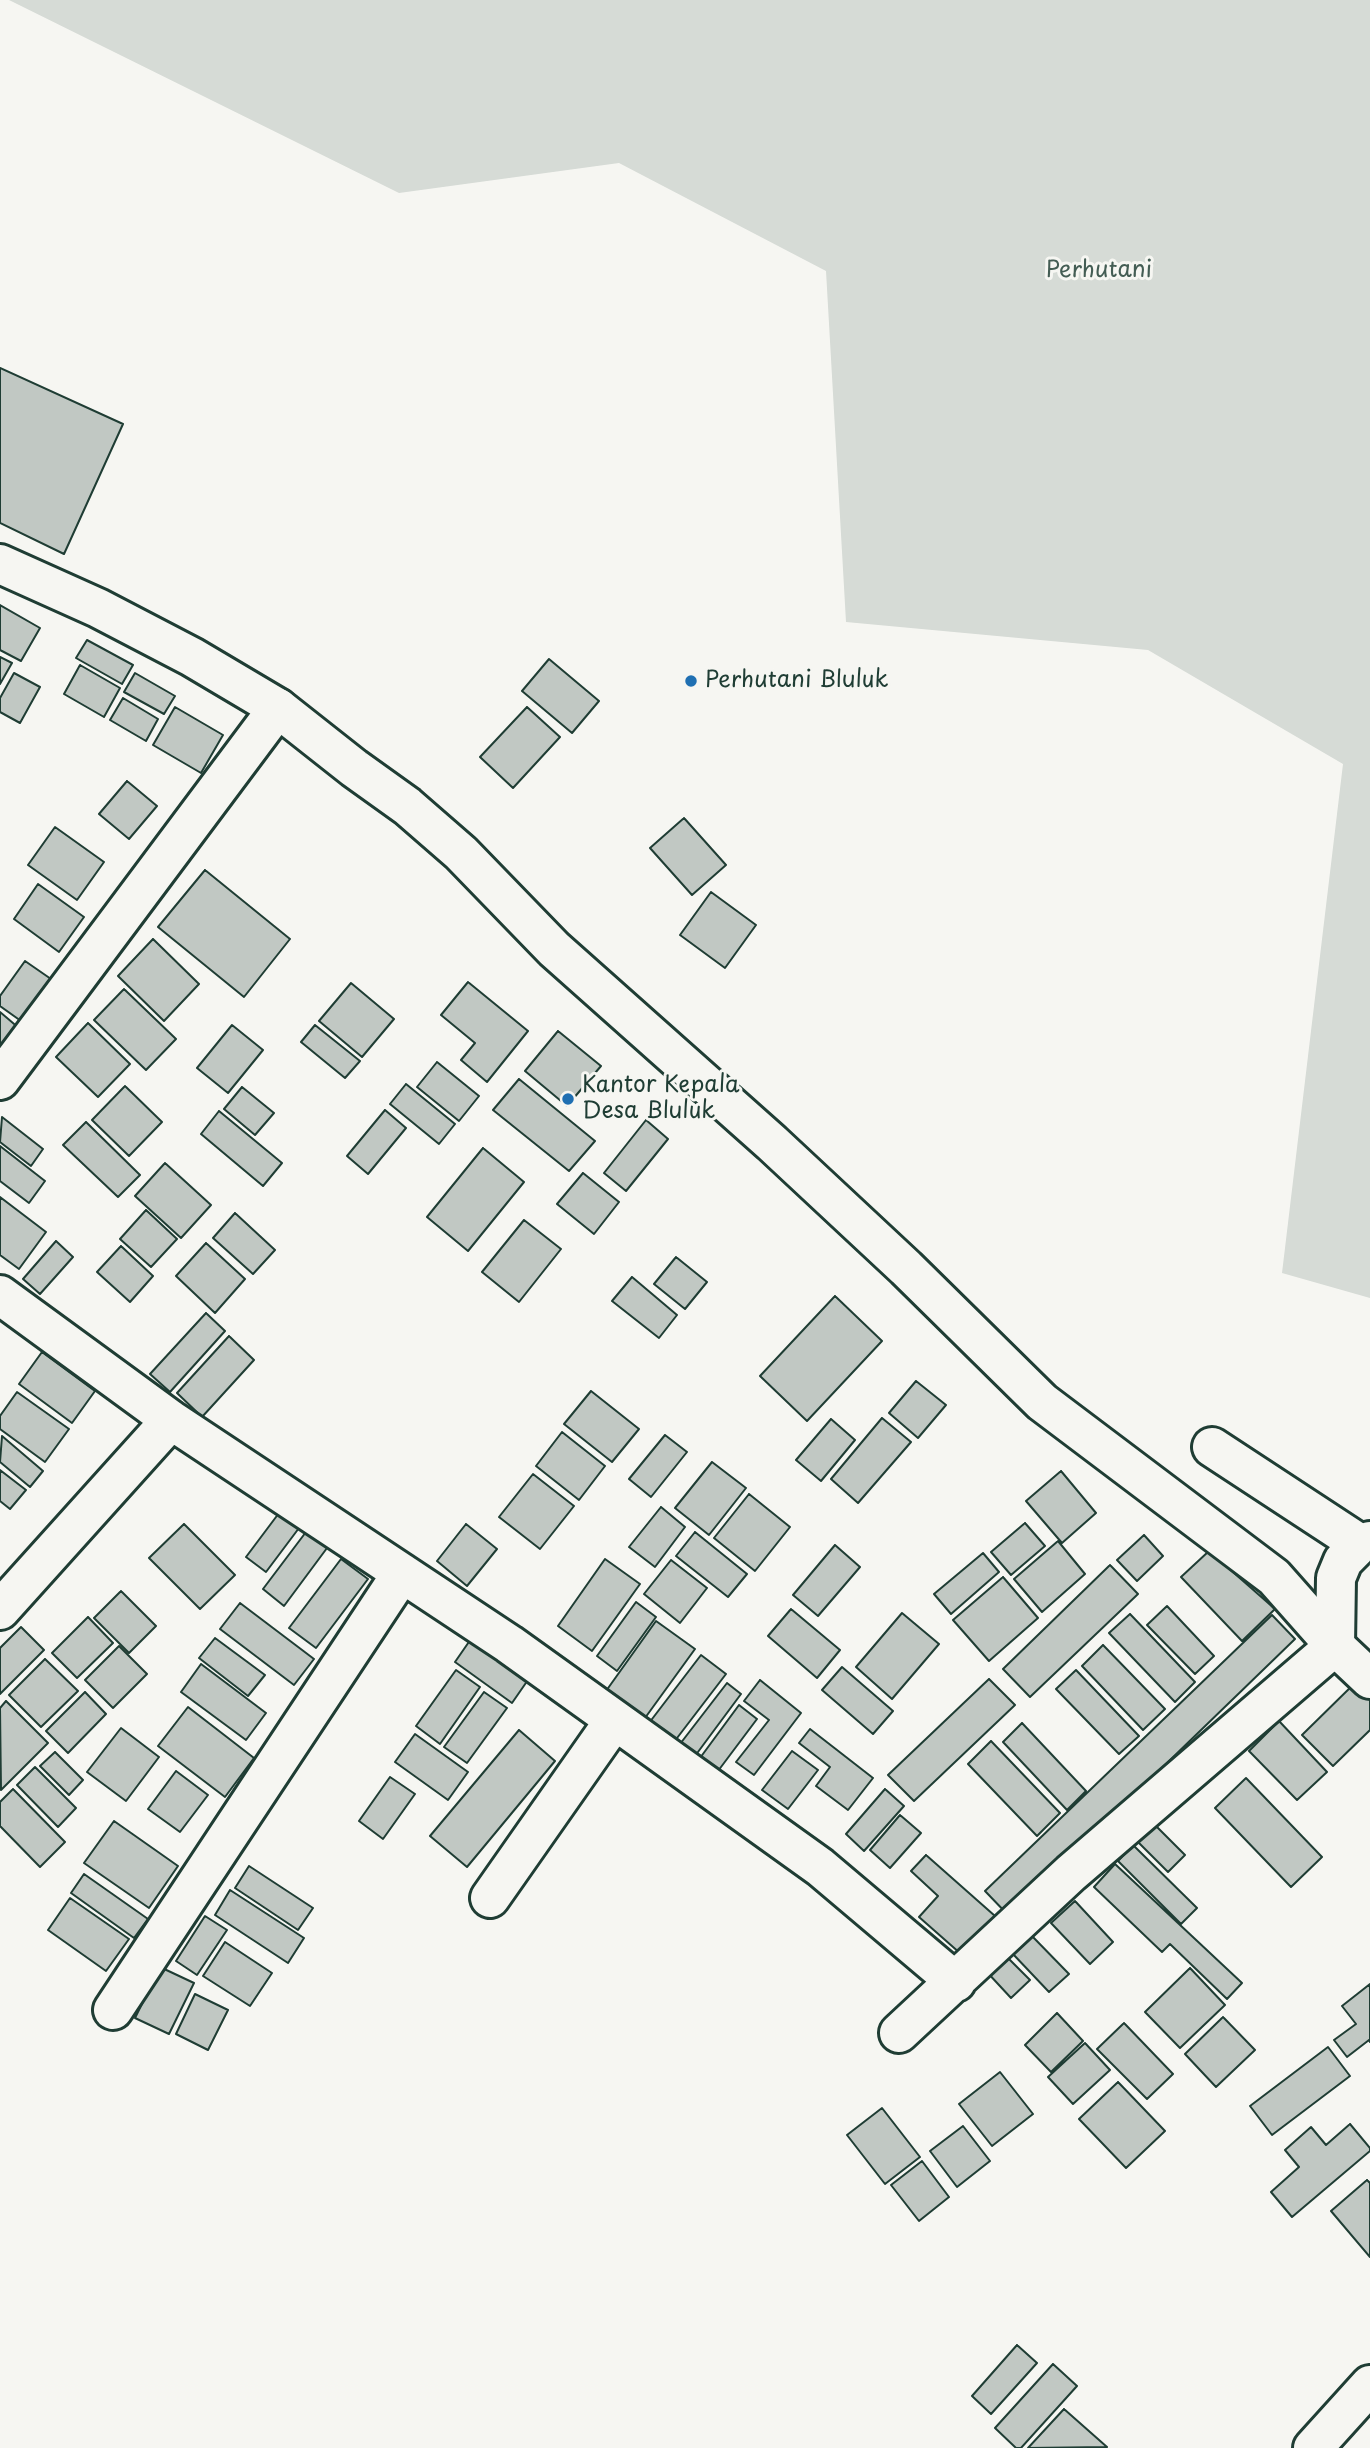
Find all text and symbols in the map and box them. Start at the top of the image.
park label: Perhutani [1046,257,1152,285]
place label: Perhutani Bluluk [705,667,888,695]
marker: Perhutani Bluluk [683,673,699,689]
place label: Kantor Kepala Desa Bluluk [582,1072,740,1126]
marker: Kantor Kepala Desa Bluluk [560,1091,576,1107]

